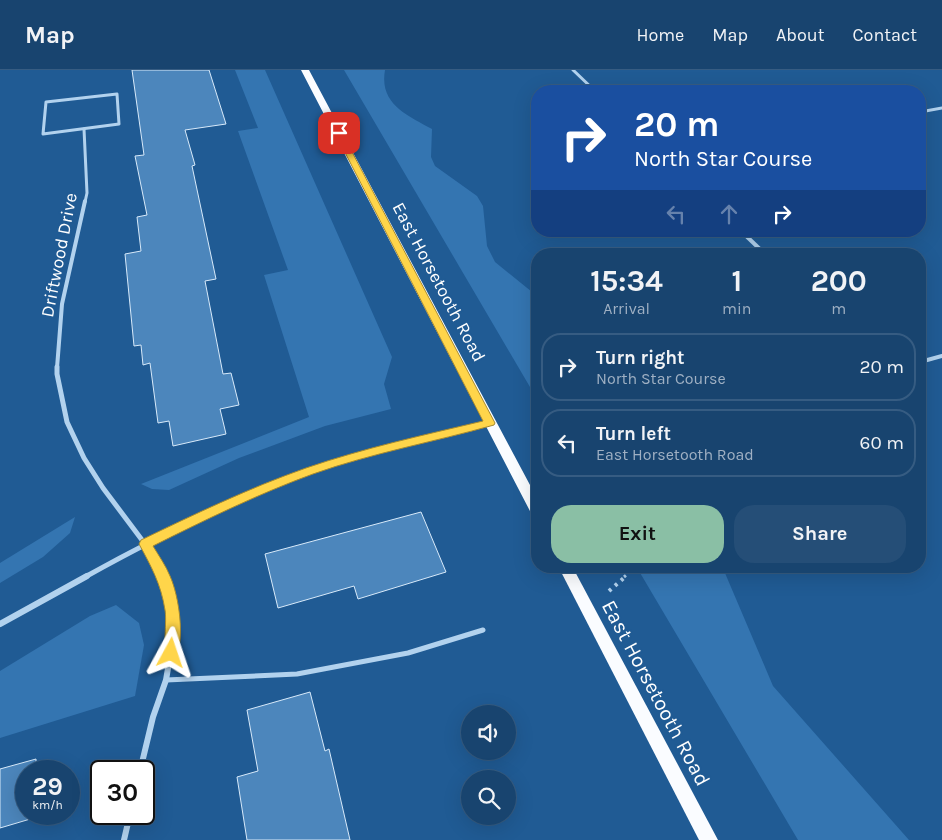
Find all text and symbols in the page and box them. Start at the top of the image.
text: Map [25,21,75,49]
text: Home [636,24,684,46]
text: Map [712,24,748,46]
text: About [776,24,825,46]
text: Contact [853,24,917,46]
text: 20 m [634,104,719,145]
icon: right [551,105,616,170]
pin [318,112,360,154]
icon: arrive [325,119,353,147]
text: North Star Course [634,146,812,172]
street label: Driftwood Drive [36,191,82,319]
street label: East Horsetooth Road [388,199,490,365]
icon: left [662,200,690,228]
icon: ahead [715,200,743,228]
icon: right [768,200,796,228]
text: 15:34 [590,263,663,299]
text: 1 [731,263,742,299]
text: 200 [811,263,867,299]
text: Arrival [603,299,650,318]
text: min [722,299,752,318]
text: m [831,299,846,318]
text: Turn right [596,347,685,369]
icon: right [553,353,581,381]
text: 20 m [859,356,904,378]
text: North Star Course [596,369,726,388]
text: Turn left [596,423,671,445]
icon: left [553,429,581,457]
text: 60 m [860,432,904,454]
text: East Horsetooth Road [596,445,754,464]
button: Exit [551,505,724,563]
button: Share [734,505,906,563]
street label: East Horsetooth Road [597,596,715,790]
position arrow [144,626,196,678]
map controls [461,705,516,825]
button: sound [461,705,516,760]
speed limit sign: 30 [90,760,155,825]
button: search [461,770,516,825]
text: 29 [32,772,63,801]
text: km/h [32,798,63,812]

